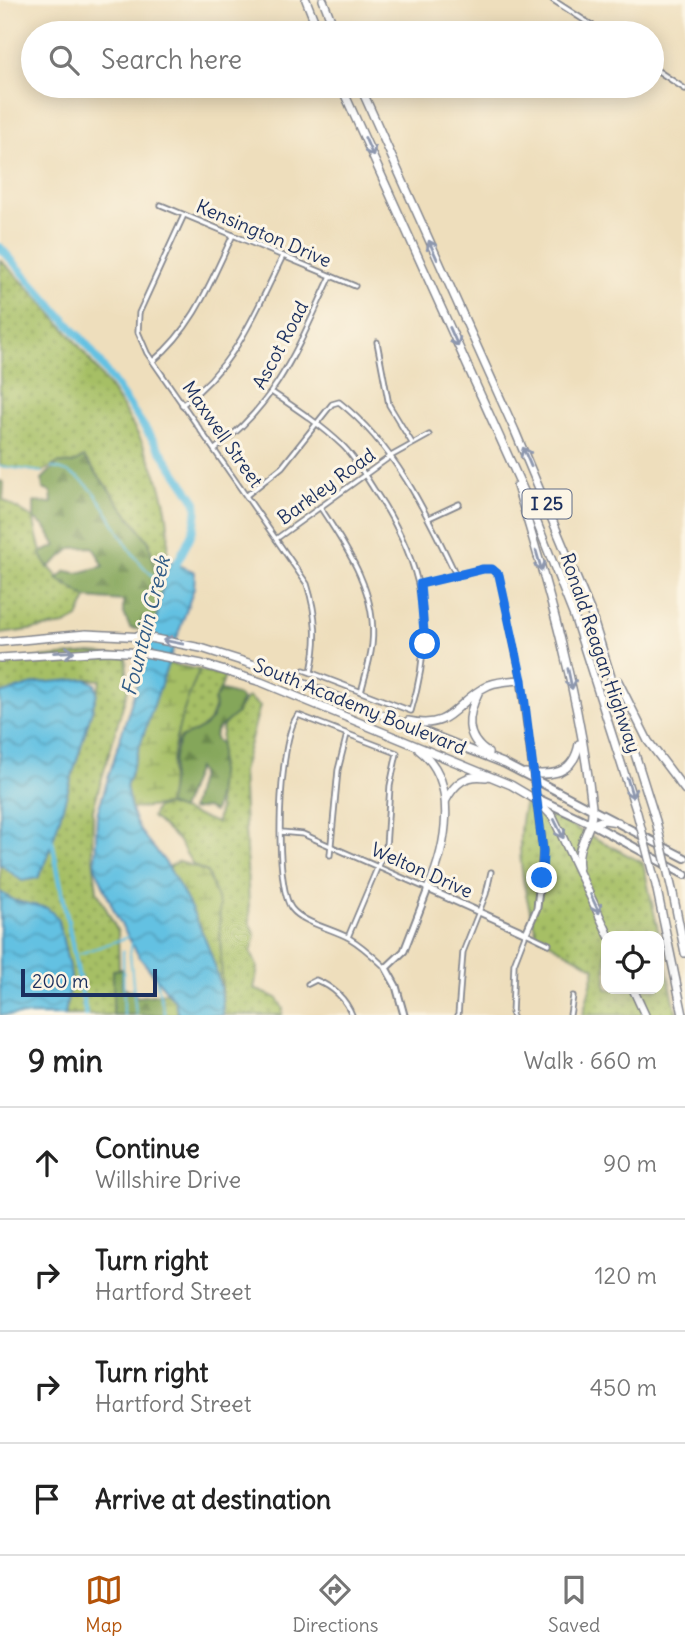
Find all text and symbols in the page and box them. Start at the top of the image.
search box [21,21,664,98]
icon: search [45,41,83,79]
text: Search here [101,43,242,76]
one-way arrow [363,135,376,157]
street label: Kensington Drive [193,194,335,272]
one-way arrow [426,240,439,261]
street label: Ascot Road [247,297,313,393]
one-way arrow [448,325,461,347]
street label: Maxwell Street [177,376,269,492]
street label: Barkley Road [272,442,380,530]
one-way arrow [519,447,532,468]
road number: I 25 [522,490,572,518]
one-way arrow [533,549,546,571]
street label: Ronald Reagan Highway [555,550,647,756]
water label: Fountain Creek [115,552,176,698]
route start [409,628,440,659]
one-way arrow [162,634,185,648]
one-way arrow [52,646,75,659]
street label: South Academy Boulevard [250,652,470,760]
one-way arrow [563,667,577,690]
one-way arrow [624,776,637,799]
one-way arrow [553,818,566,839]
street label: Welton Drive [368,837,476,903]
route end [526,862,557,893]
one-way arrow [588,893,602,914]
map controls [601,931,664,994]
button: locate [601,931,664,994]
scale bar [21,966,158,998]
text: 200 m [32,969,89,993]
text: 9 min [28,1042,103,1080]
text: Walk · 660 m [523,1046,657,1075]
text: Continue [95,1132,200,1165]
icon: ahead [28,1144,66,1182]
text: 90 m [603,1149,657,1178]
text: Willshire Drive [95,1165,241,1194]
text: Turn right [95,1244,208,1277]
icon: right [28,1256,66,1294]
text: 120 m [594,1261,657,1290]
text: Hartford Street [95,1277,251,1306]
text: Turn right [95,1356,208,1389]
icon: right [28,1368,66,1406]
text: 450 m [590,1373,657,1402]
text: Hartford Street [95,1389,251,1418]
icon: arrive [28,1480,66,1518]
text: Arrive at destination [95,1483,331,1516]
tab: Map [85,1571,123,1637]
tab: Directions [293,1571,378,1637]
tab: Saved [548,1571,600,1637]

